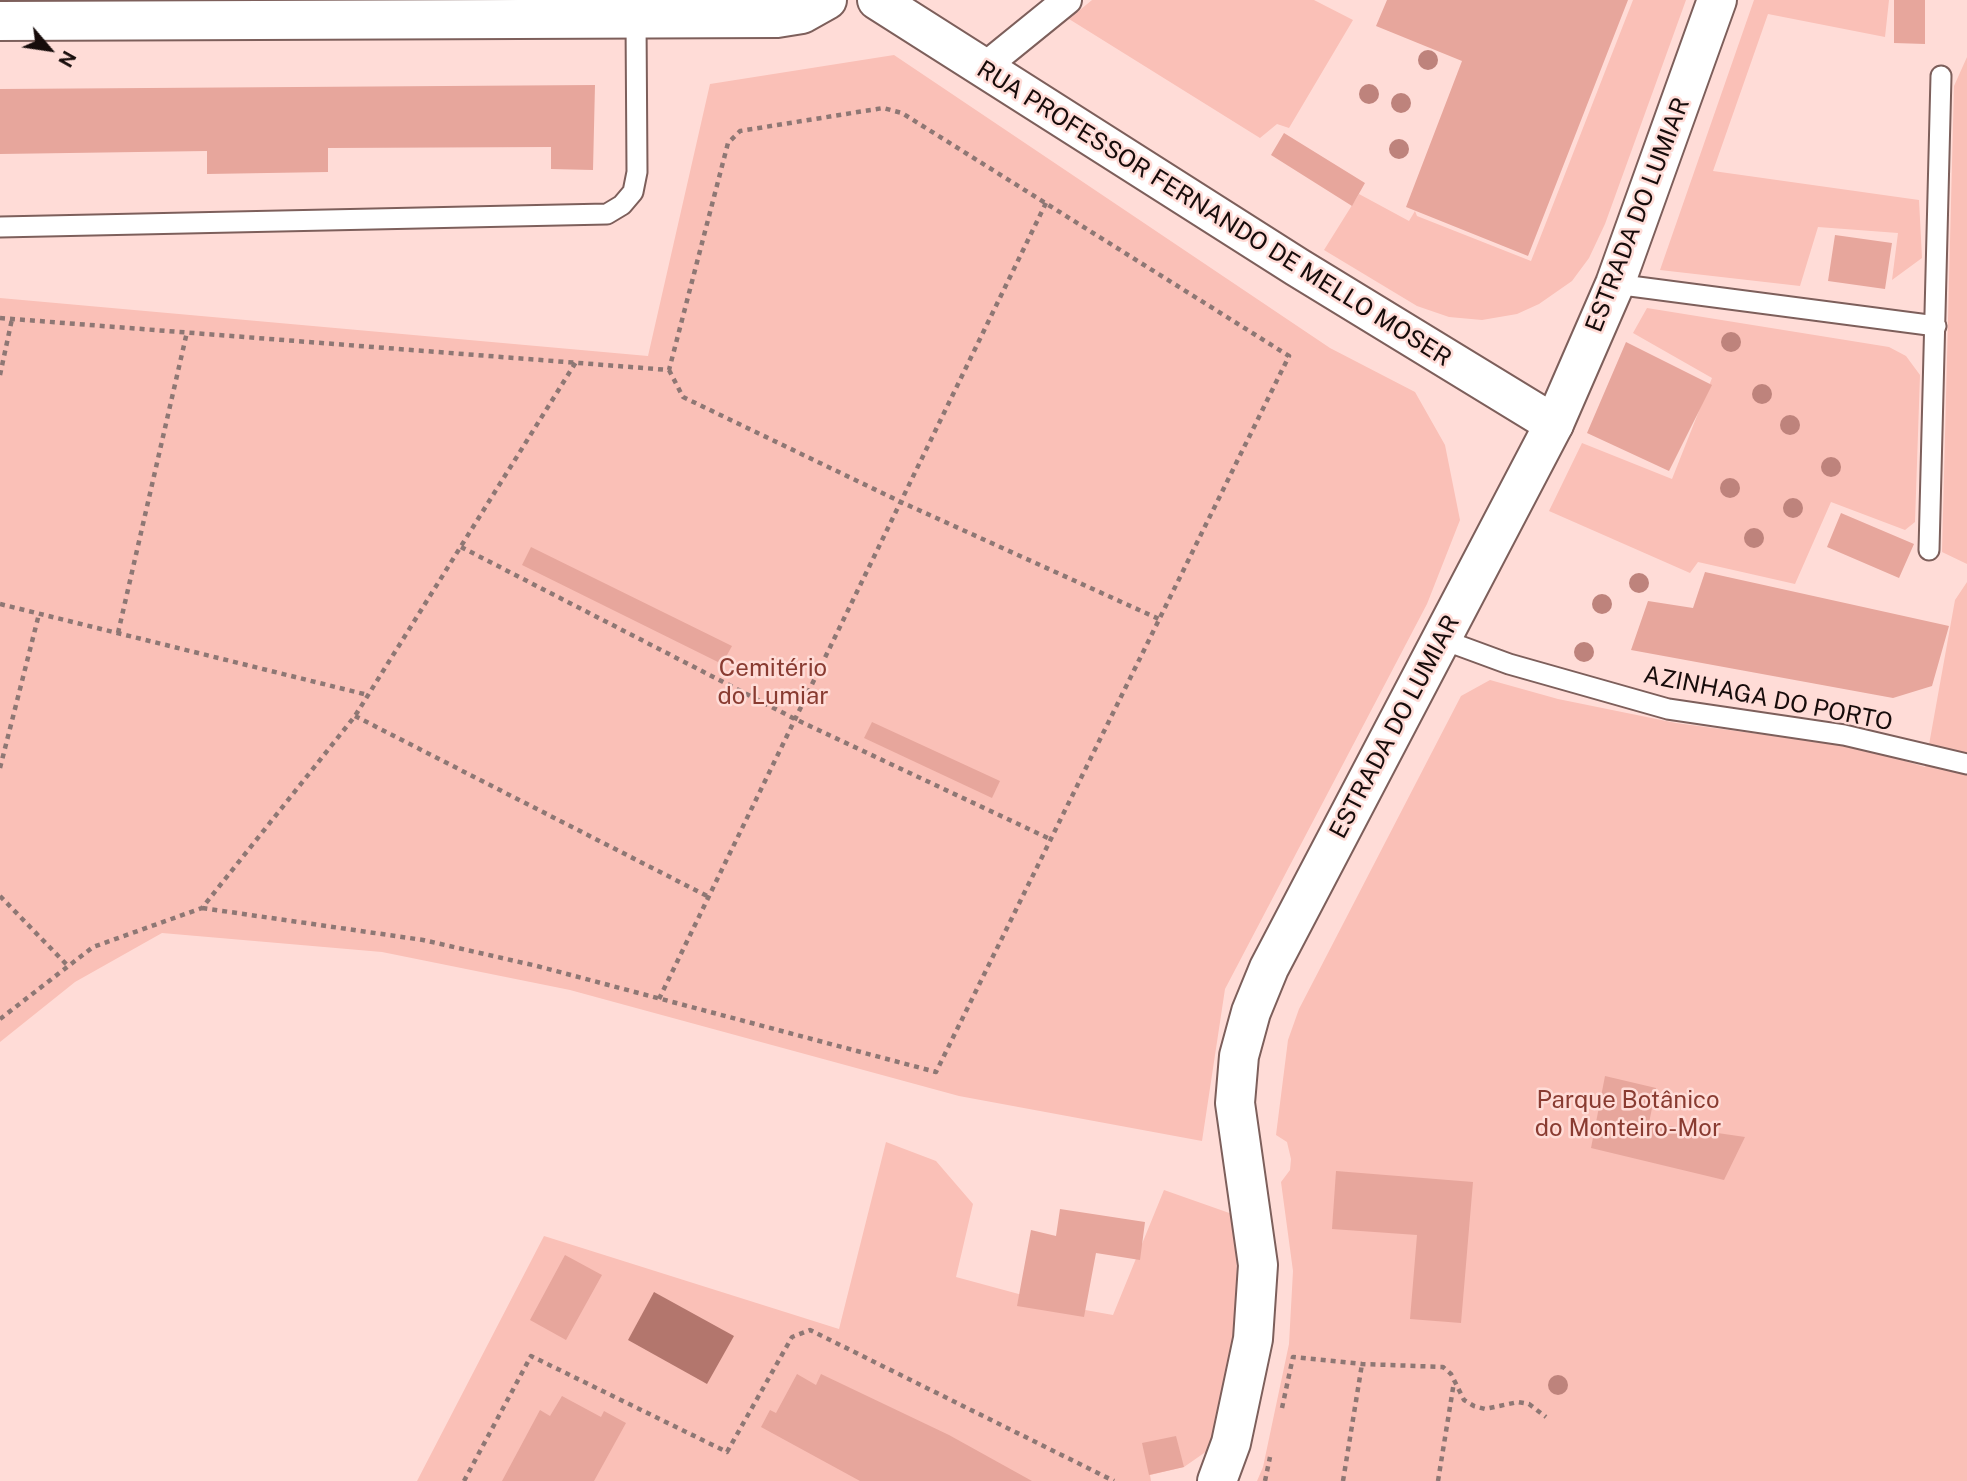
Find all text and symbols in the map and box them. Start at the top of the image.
north arrow [14,14,84,84]
text: N [54,47,81,71]
street label: RUA PROFESSOR FERNANDO DE MELLO MOSER [972,55,1456,373]
street label: ESTRADA DO LUMIAR [1580,94,1696,336]
street label: ESTRADA DO LUMIAR [1324,610,1466,844]
park label: Cemitério do Lumiar [717,655,829,711]
street label: AZINHAGA DO PORTO [1641,661,1895,737]
park label: Parque Botânico do Monteiro-Mor [1535,1087,1721,1143]

